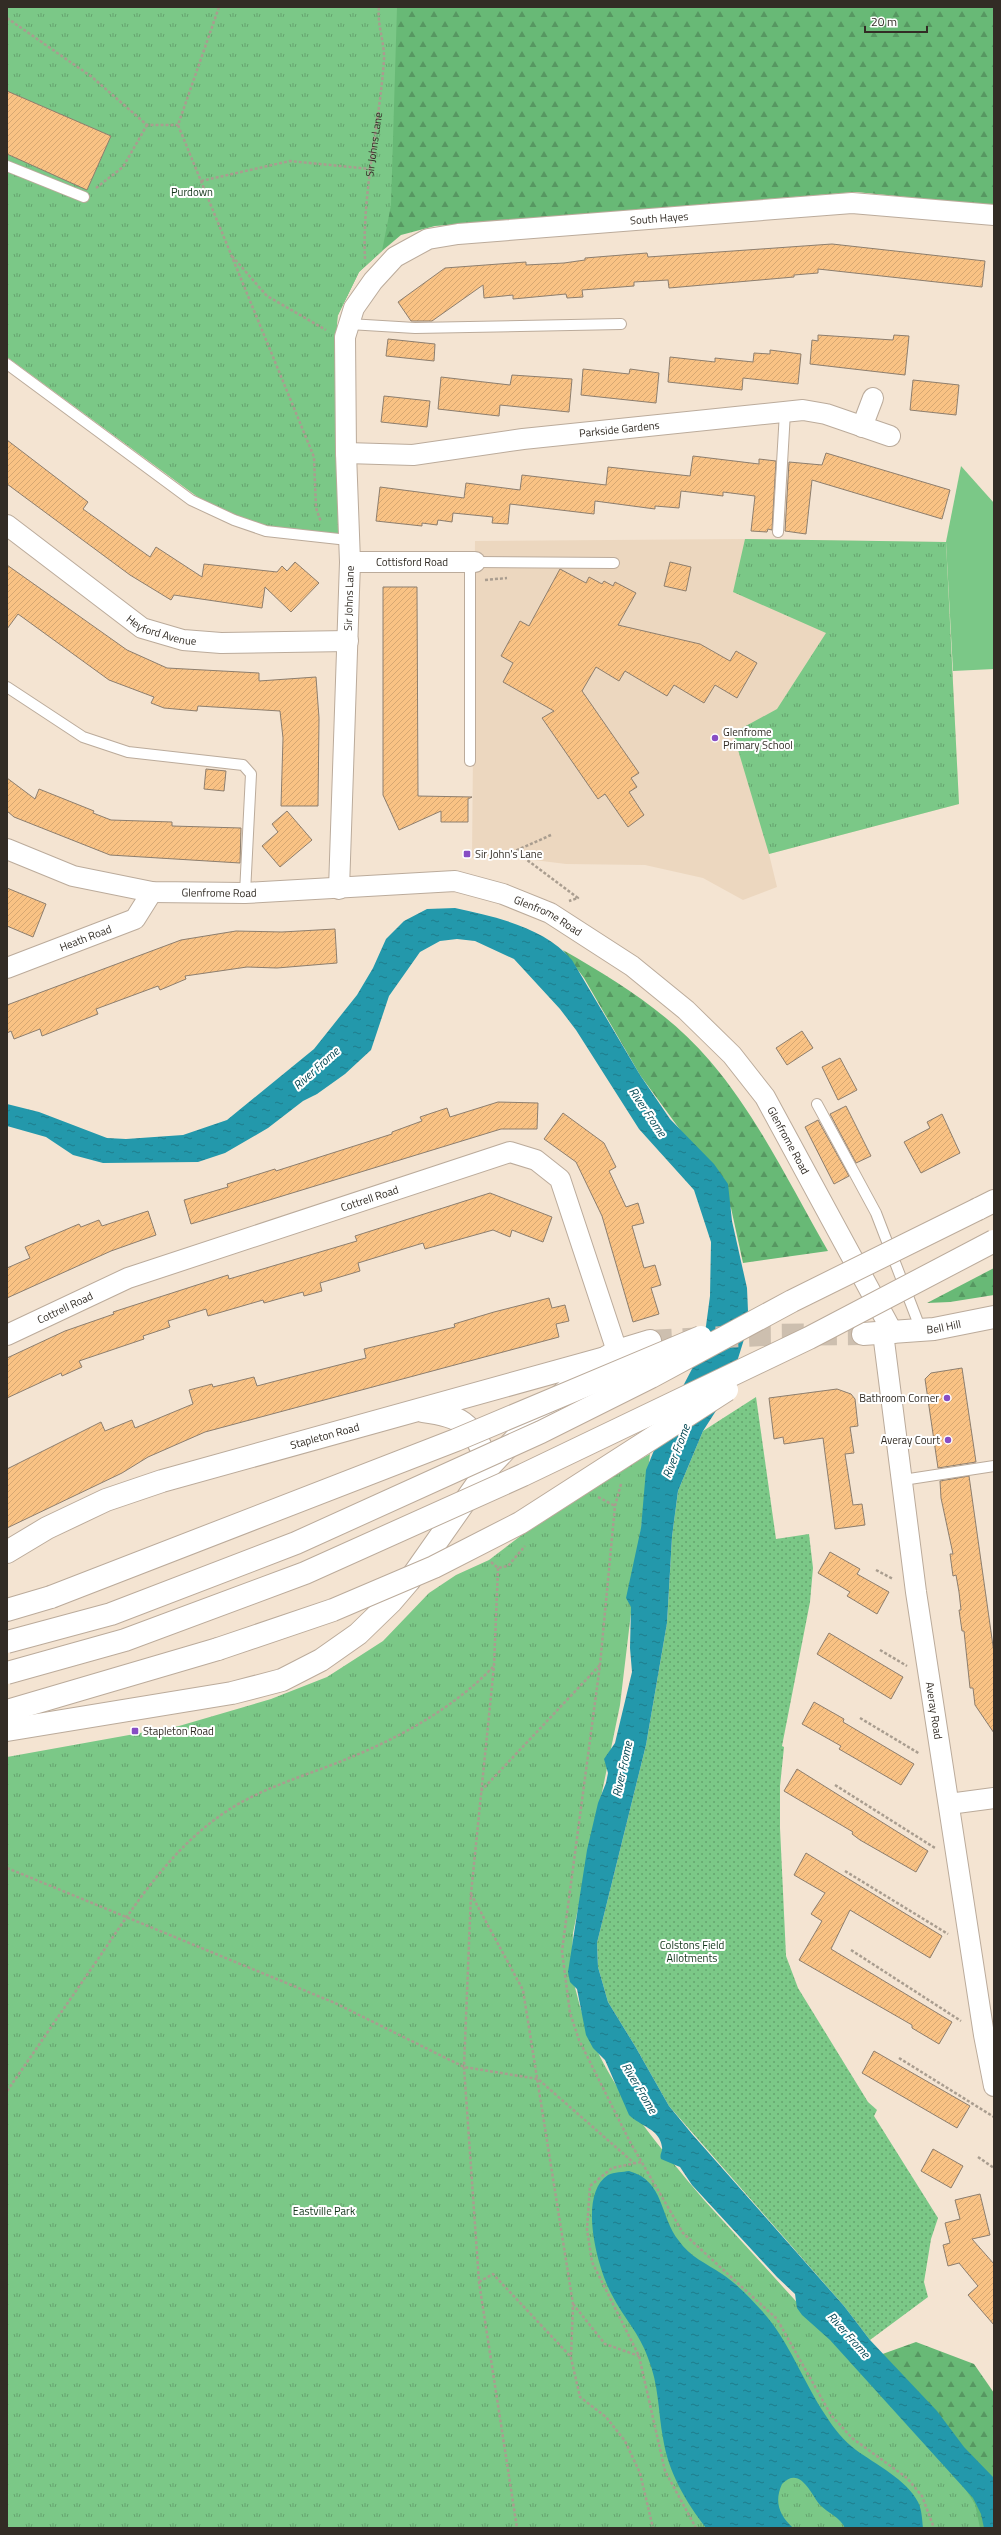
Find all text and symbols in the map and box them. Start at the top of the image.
scale bar [865,8,927,34]
text: 20 m [871,12,897,31]
street label: Sir Johns Lane [361,111,386,178]
park label: Purdown [171,184,213,200]
street label: South Hayes [629,208,689,228]
street label: Parkside Gardens [578,417,660,441]
street label: Cottisford Road [376,554,448,570]
street label: Sir Johns Lane [340,565,358,631]
street label: Heyford Avenue [123,611,197,649]
place label: Glenfrome Primary School [723,724,793,753]
marker: Glenfrome Primary School [710,733,720,743]
place label: Sir John's Lane [475,846,543,862]
marker: Sir John's Lane [462,849,472,859]
street label: Glenfrome Road [181,884,257,901]
street label: Glenfrome Road [512,891,585,940]
street label: Heath Road [57,921,114,955]
water label: River Frome [289,1041,344,1094]
water label: River Frome [624,1083,672,1142]
street label: Glenfrome Road [764,1104,813,1177]
street label: Cottrell Road [338,1181,401,1215]
street label: Cottrell Road [34,1288,96,1328]
street label: Bell Hill [926,1316,962,1338]
place label: Bathroom Corner [859,1390,939,1406]
marker: Bathroom Corner [942,1393,952,1403]
street label: Stapleton Road [288,1419,361,1453]
water label: River Frome [657,1420,696,1481]
place label: Averay Court [881,1432,940,1448]
marker: Averay Court [943,1435,953,1445]
street label: Averay Road [922,1681,947,1741]
place label: Stapleton Road [143,1723,214,1739]
marker: Stapleton Road [130,1726,140,1736]
water label: River Frome [607,1738,637,1799]
park label: Colstons Field Allotments [660,1937,724,1966]
water label: River Frome [617,2059,663,2118]
park label: Eastville Park [293,2203,356,2219]
water label: River Frome [823,2308,876,2363]

